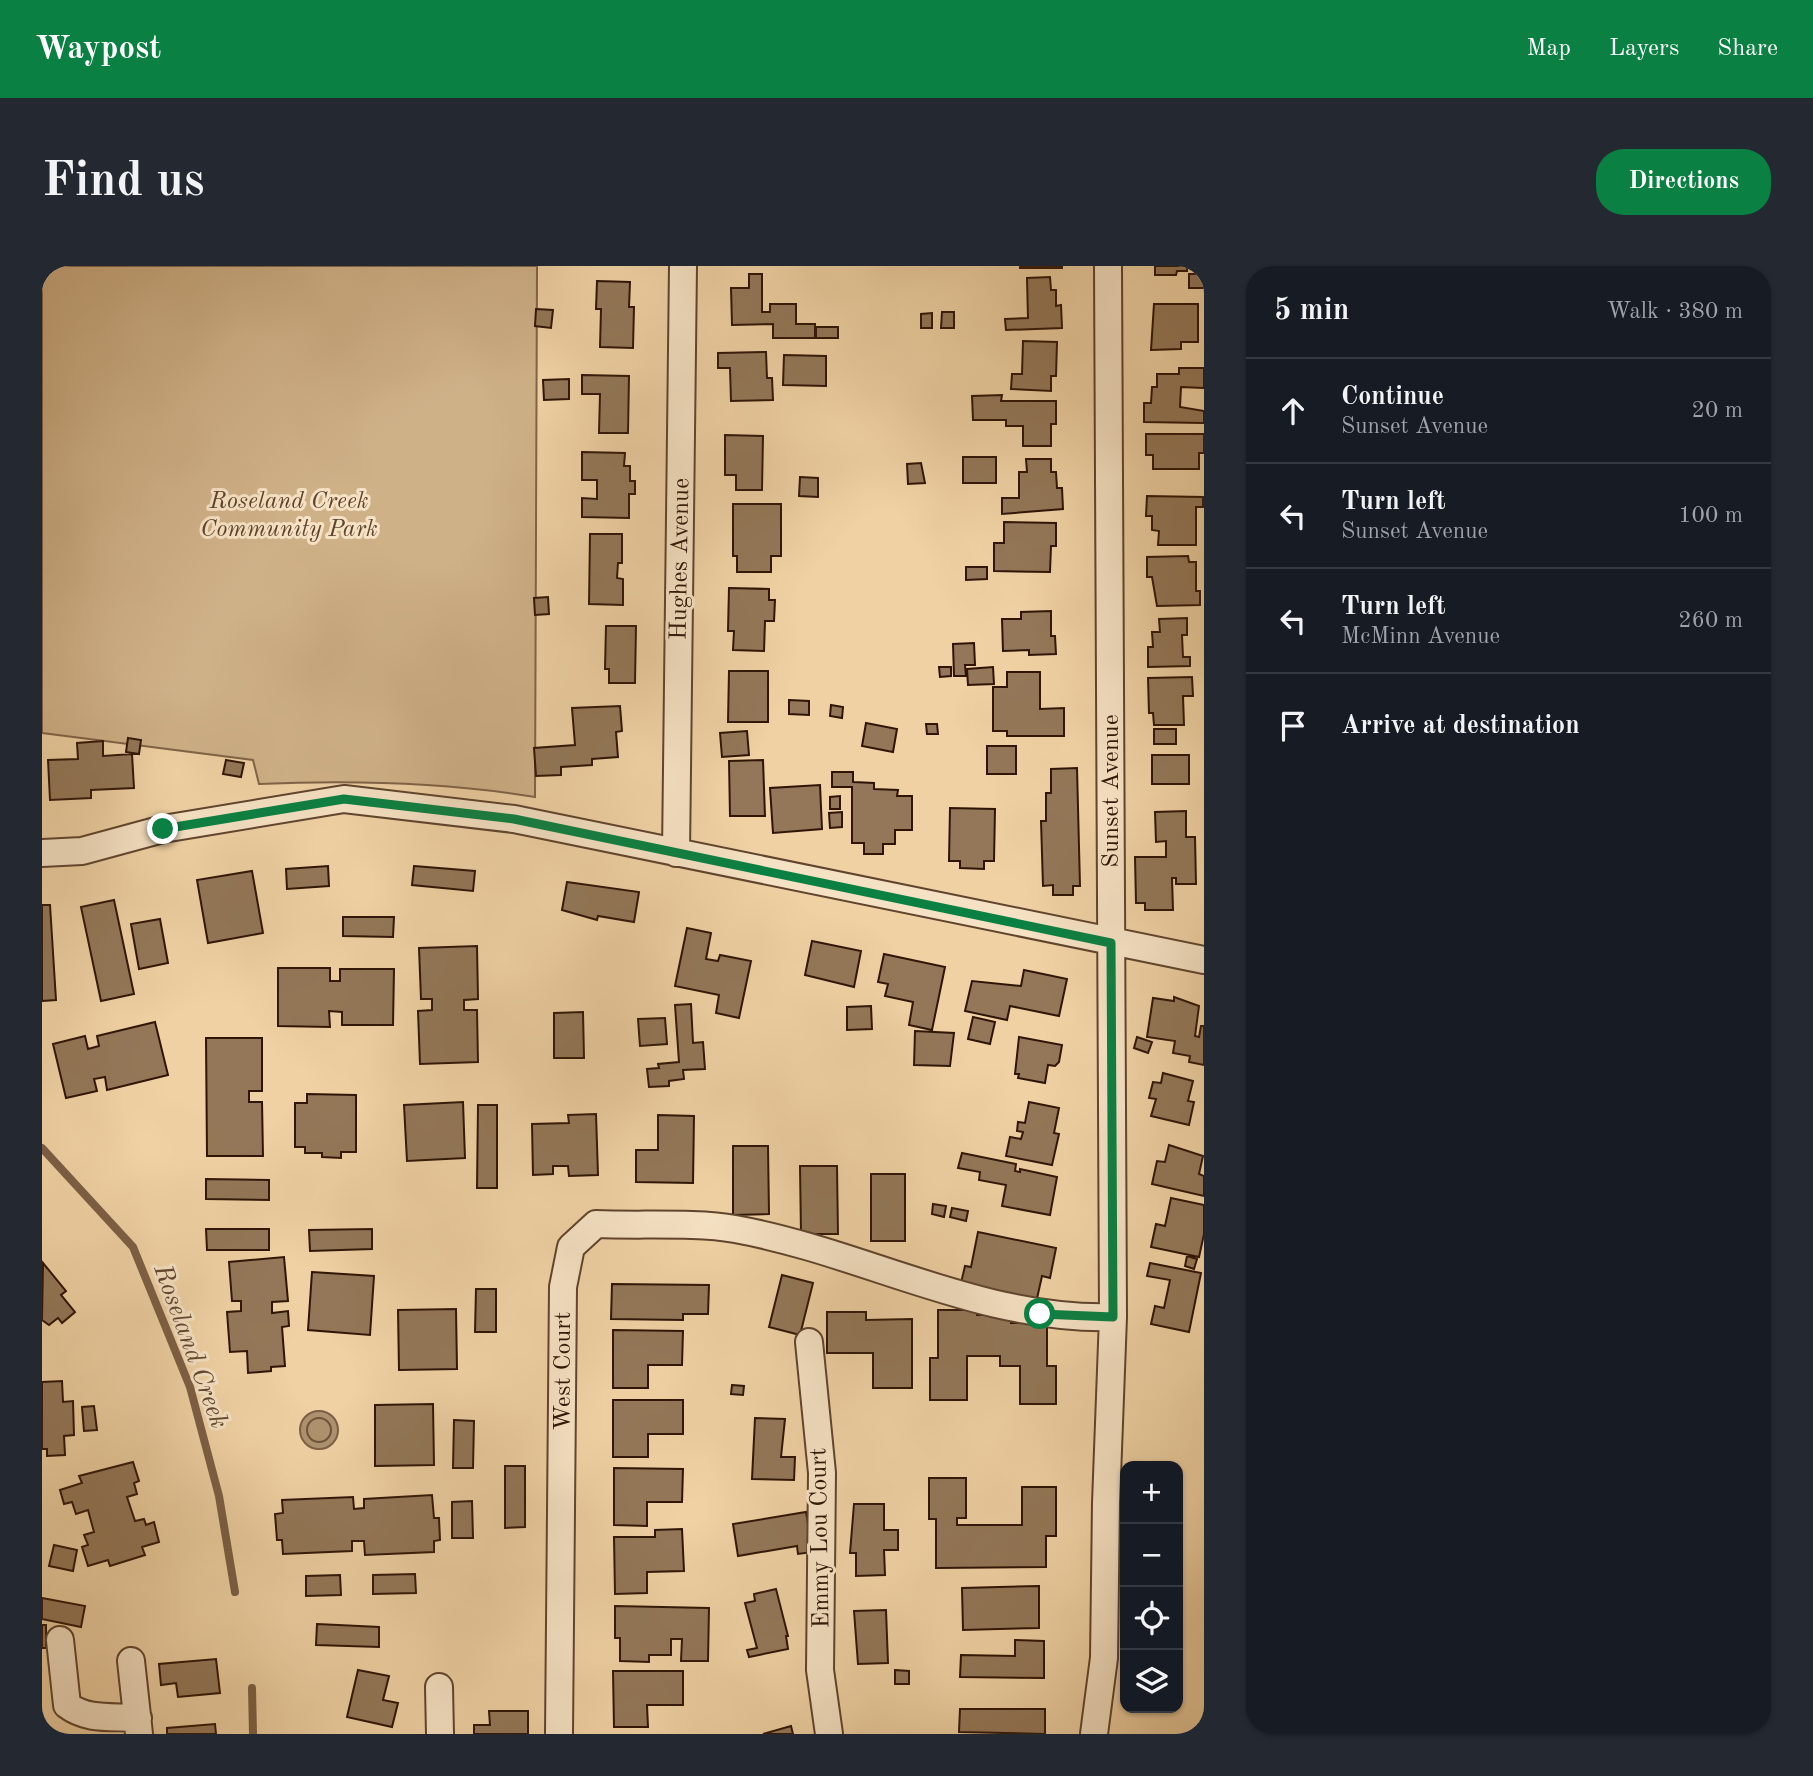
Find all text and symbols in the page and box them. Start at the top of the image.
text: Waypost [35,33,161,66]
text: Map [1527,37,1571,61]
text: Layers [1609,37,1679,61]
text: Share [1717,37,1778,61]
button: Directions [1596,149,1771,215]
text: Find us [42,158,205,207]
text: 5 min [1274,296,1349,326]
text: Walk · 380 m [1607,300,1743,323]
text: Continue [1341,384,1444,410]
icon: ahead [1274,392,1312,430]
text: 20 m [1692,399,1743,422]
text: Sunset Avenue [1341,415,1488,438]
street label: Hughes Avenue [668,478,694,640]
text: Turn left [1341,489,1446,515]
park label: Roseland Creek Community Park [200,490,378,542]
icon: left [1274,497,1312,535]
text: 100 m [1678,504,1743,527]
text: Sunset Avenue [1341,520,1488,543]
text: Turn left [1341,594,1446,620]
icon: left [1274,602,1312,640]
text: 260 m [1678,609,1743,632]
text: McMinn Avenue [1341,625,1500,648]
icon: arrive [1274,707,1312,745]
text: Arrive at destination [1341,713,1580,739]
street label: Sunset Avenue [1100,714,1124,868]
route end [147,813,178,844]
water label: Roseland Creek [148,1260,232,1432]
route start [1024,1298,1055,1329]
street label: West Court [552,1312,576,1430]
street label: Emmy Lou Court [807,1447,835,1628]
map controls [1120,1461,1183,1713]
button: + [1120,1461,1183,1524]
button: − [1120,1524,1183,1587]
button: locate [1120,1587,1183,1650]
button: layers [1120,1650,1183,1713]

